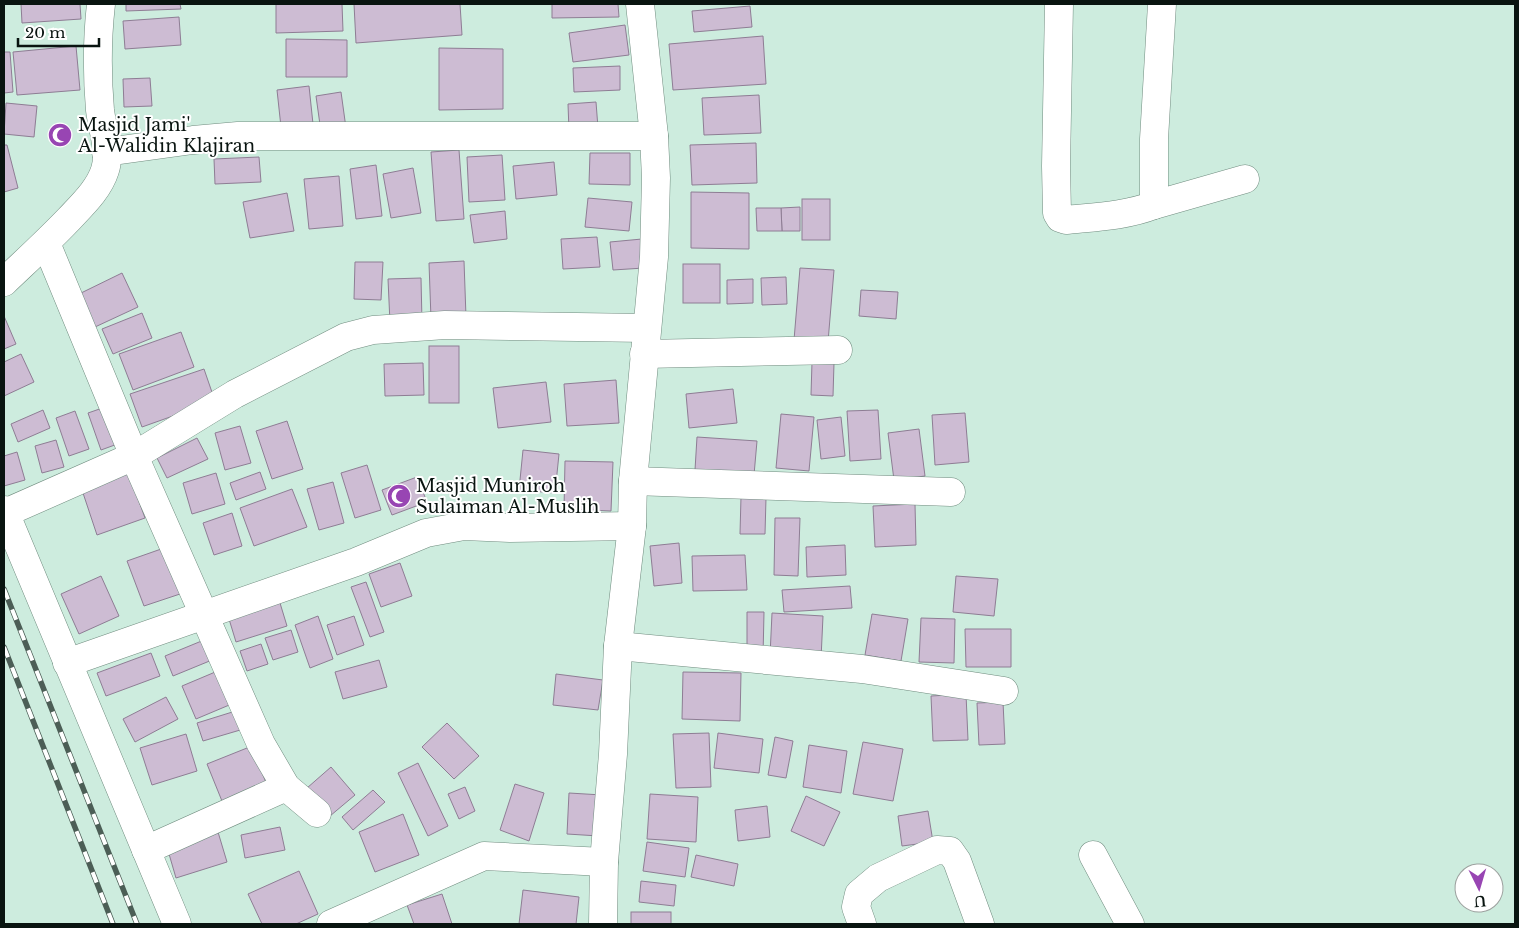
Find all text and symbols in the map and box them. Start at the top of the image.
scale bar [18,15,99,47]
text: 20 m [25,23,65,42]
place label: Masjid Jami' Al-Walidin Klajiran [77,114,255,157]
mosque icon: Masjid Jami' Al-Walidin Klajiran [47,122,73,148]
place label: Masjid Muniroh Sulaiman Al-Muslih [416,475,600,518]
mosque icon: Masjid Muniroh Sulaiman Al-Muslih [386,483,412,509]
north arrow [1454,863,1504,913]
text: U [1473,891,1487,911]

